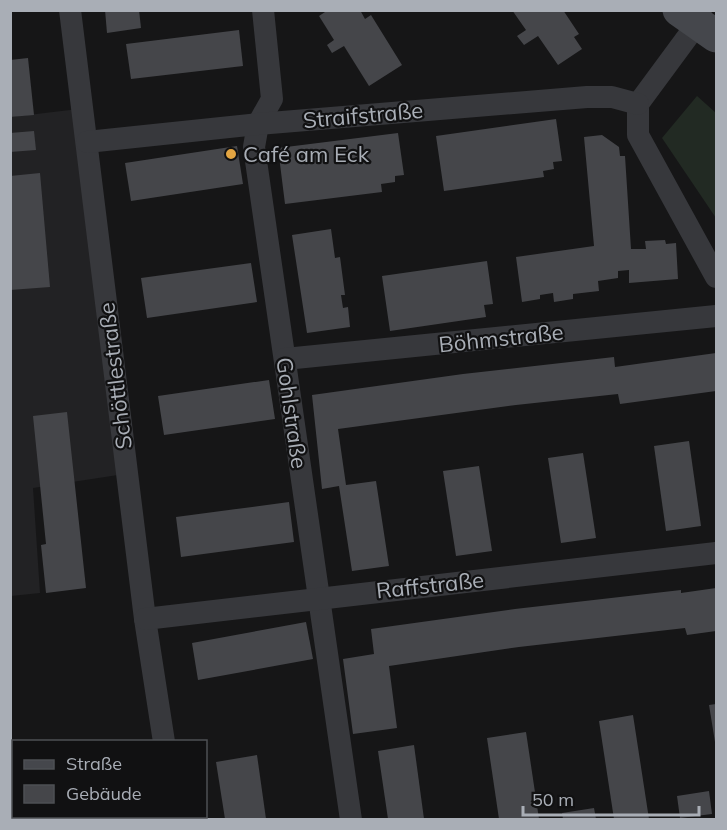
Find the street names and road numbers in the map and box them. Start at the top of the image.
street label: Straifstraße [302,96,424,134]
street label: Schöttlestraße [92,301,138,451]
street label: Böhmstraße [437,318,565,358]
street label: Gohlstraße [270,355,314,471]
street label: Raffstraße [375,565,485,605]

